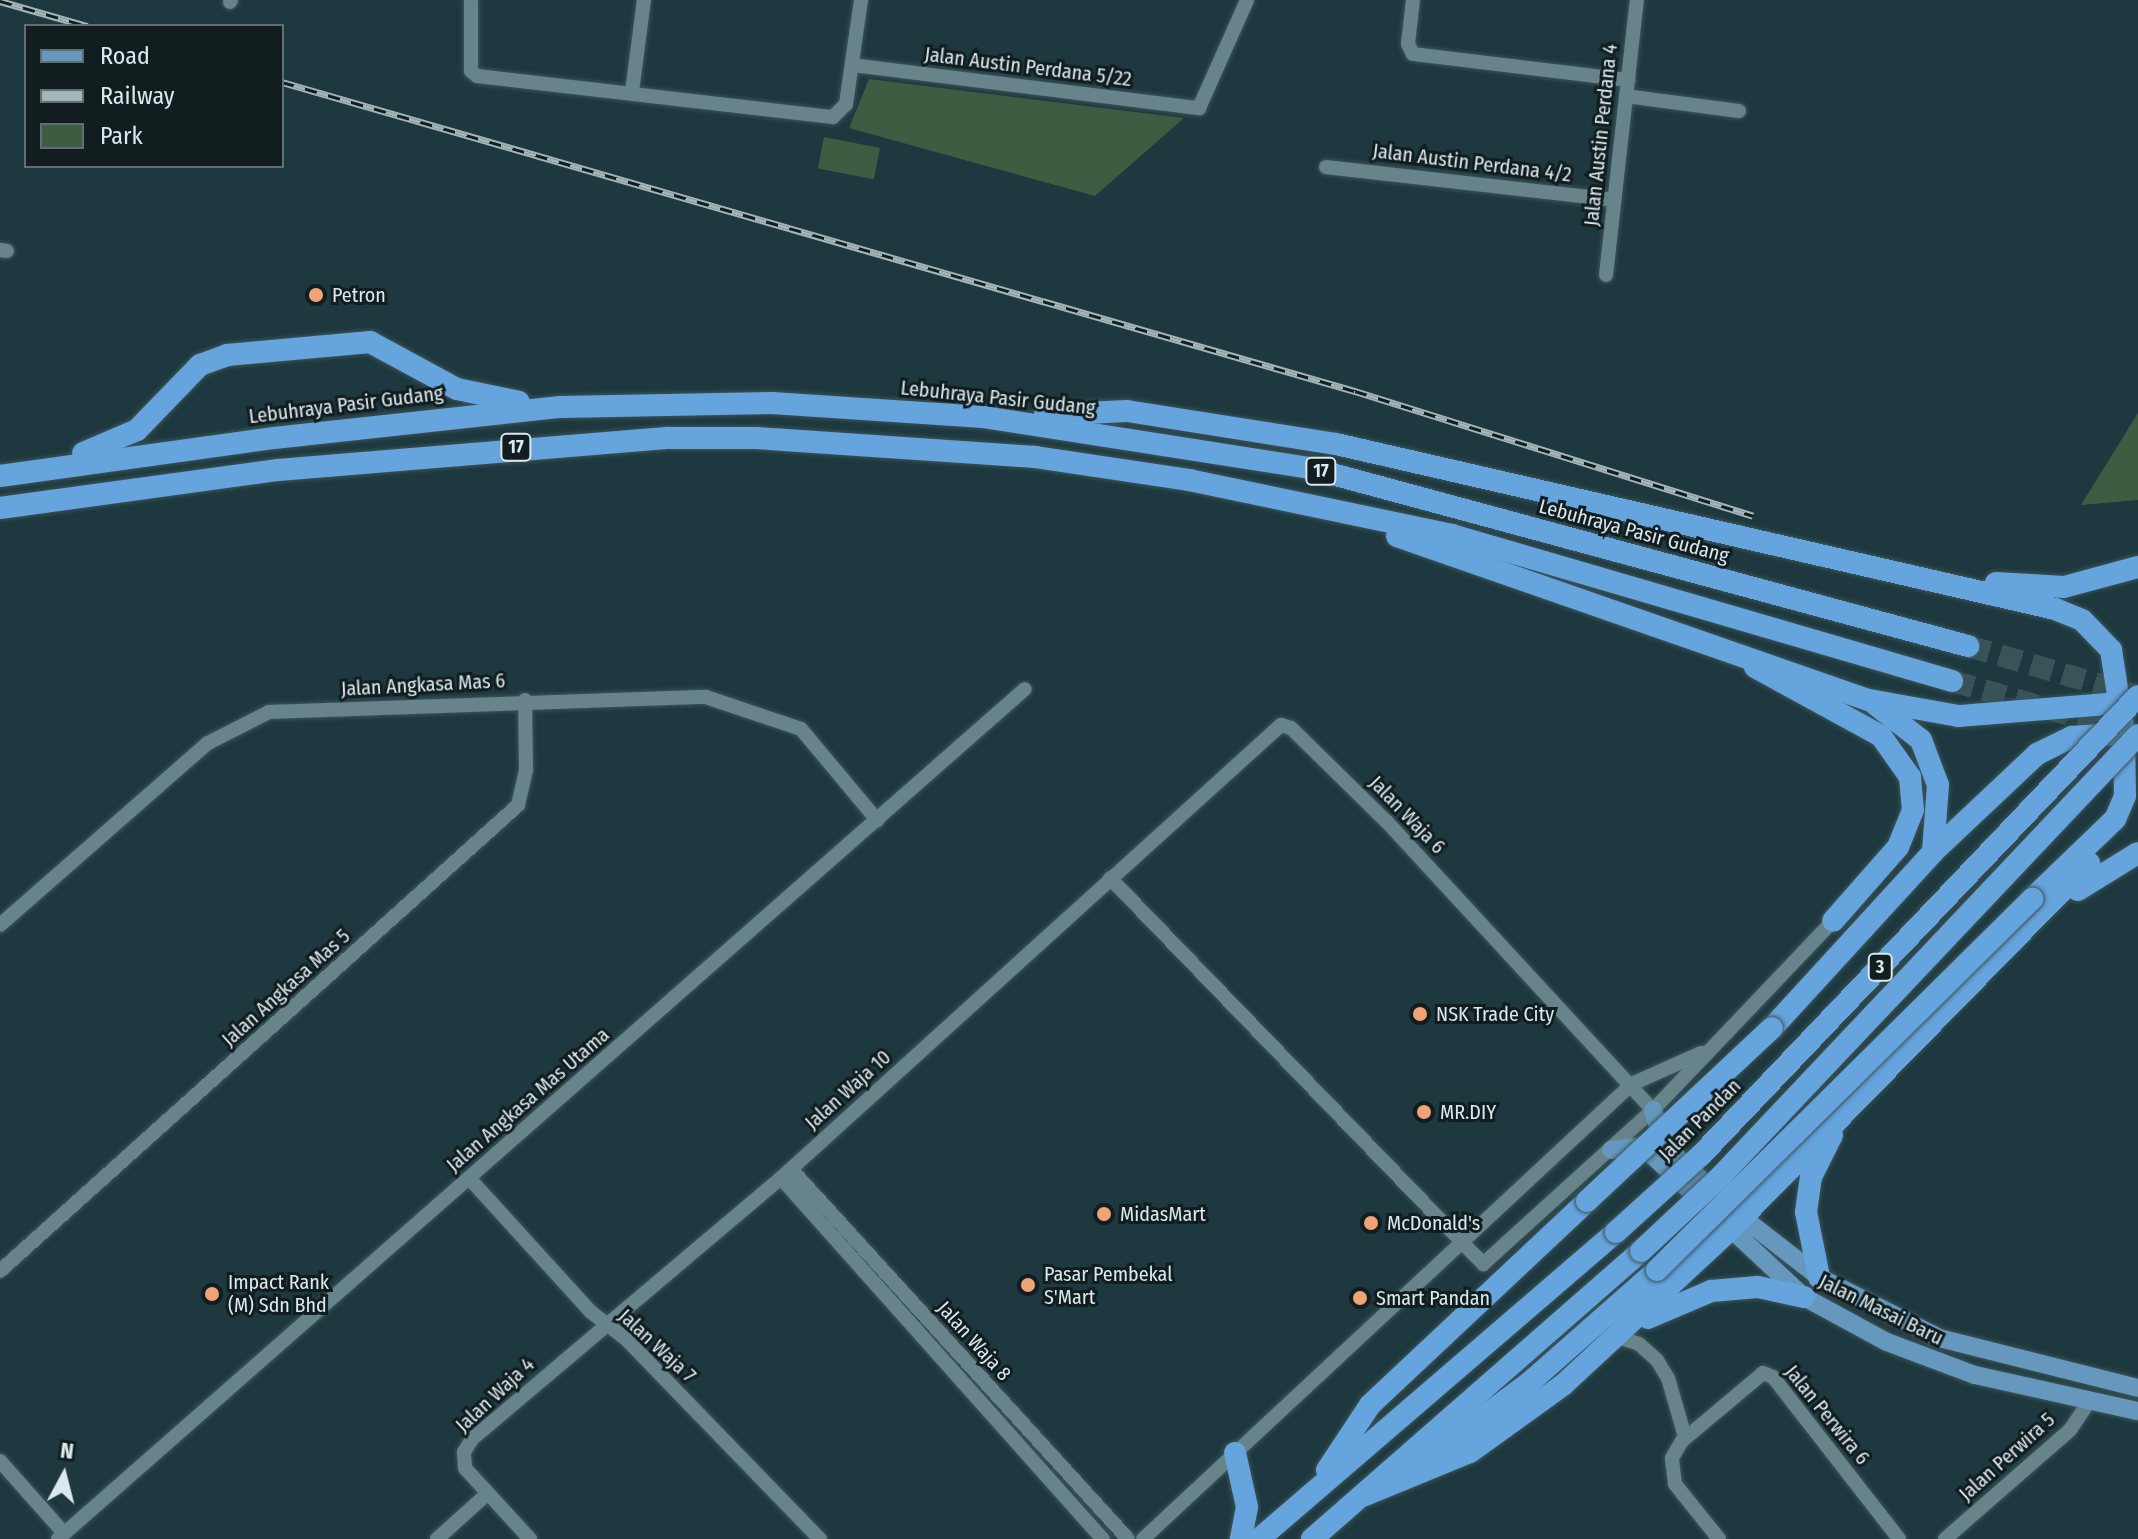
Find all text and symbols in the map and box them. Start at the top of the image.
legend [24,24,284,168]
text: Road [100,42,150,70]
street label: Jalan Austin Perdana 5/22 [923,42,1133,92]
street label: Jalan Austin Perdana 4 [1580,43,1622,227]
text: Railway [100,82,175,110]
text: Park [100,122,143,150]
street label: Jalan Austin Perdana 4/2 [1371,139,1573,187]
place label: Petron [332,283,386,307]
marker: Petron [307,286,325,304]
street label: Lebuhraya Pasir Gudang [899,376,1097,420]
street label: Lebuhraya Pasir Gudang [247,381,445,429]
road number: 17 [500,433,532,461]
road number: 17 [1305,457,1337,485]
street label: Lebuhraya Pasir Gudang [1536,494,1732,568]
street label: Jalan Angkasa Mas 6 [340,669,506,701]
street label: Jalan Waja 6 [1364,771,1450,859]
street label: Jalan Angkasa Mas 5 [217,924,355,1052]
road number: 3 [1866,953,1894,981]
place label: NSK Trade City [1436,1002,1554,1026]
marker: NSK Trade City [1411,1005,1429,1023]
street label: Jalan Angkasa Mas Utama [442,1023,614,1177]
street label: Jalan Waja 10 [800,1045,896,1135]
street label: Jalan Pandan [1654,1074,1746,1166]
place label: MR.DIY [1440,1100,1496,1124]
marker: MR.DIY [1415,1103,1433,1121]
place label: MidasMart [1120,1202,1206,1226]
marker: MidasMart [1095,1205,1113,1223]
place label: McDonald's [1387,1211,1480,1235]
marker: McDonald's [1362,1214,1380,1232]
place label: Pasar Pembekal S'Mart [1044,1262,1172,1309]
place label: Impact Rank (M) Sdn Bhd [228,1270,329,1317]
street label: Jalan Masai Baru [1815,1270,1947,1350]
marker: Pasar Pembekal S'Mart [1019,1276,1037,1294]
marker: Impact Rank (M) Sdn Bhd [203,1285,221,1303]
place label: Smart Pandan [1376,1286,1490,1310]
marker: Smart Pandan [1351,1289,1369,1307]
street label: Jalan Waja 8 [932,1296,1016,1386]
street label: Jalan Waja 7 [613,1304,701,1388]
street label: Jalan Waja 4 [451,1353,539,1437]
street label: Jalan Perwira 6 [1780,1360,1874,1470]
street label: Jalan Perwira 5 [1954,1408,2060,1506]
north arrow [24,1435,104,1515]
text: N [59,1436,75,1465]

